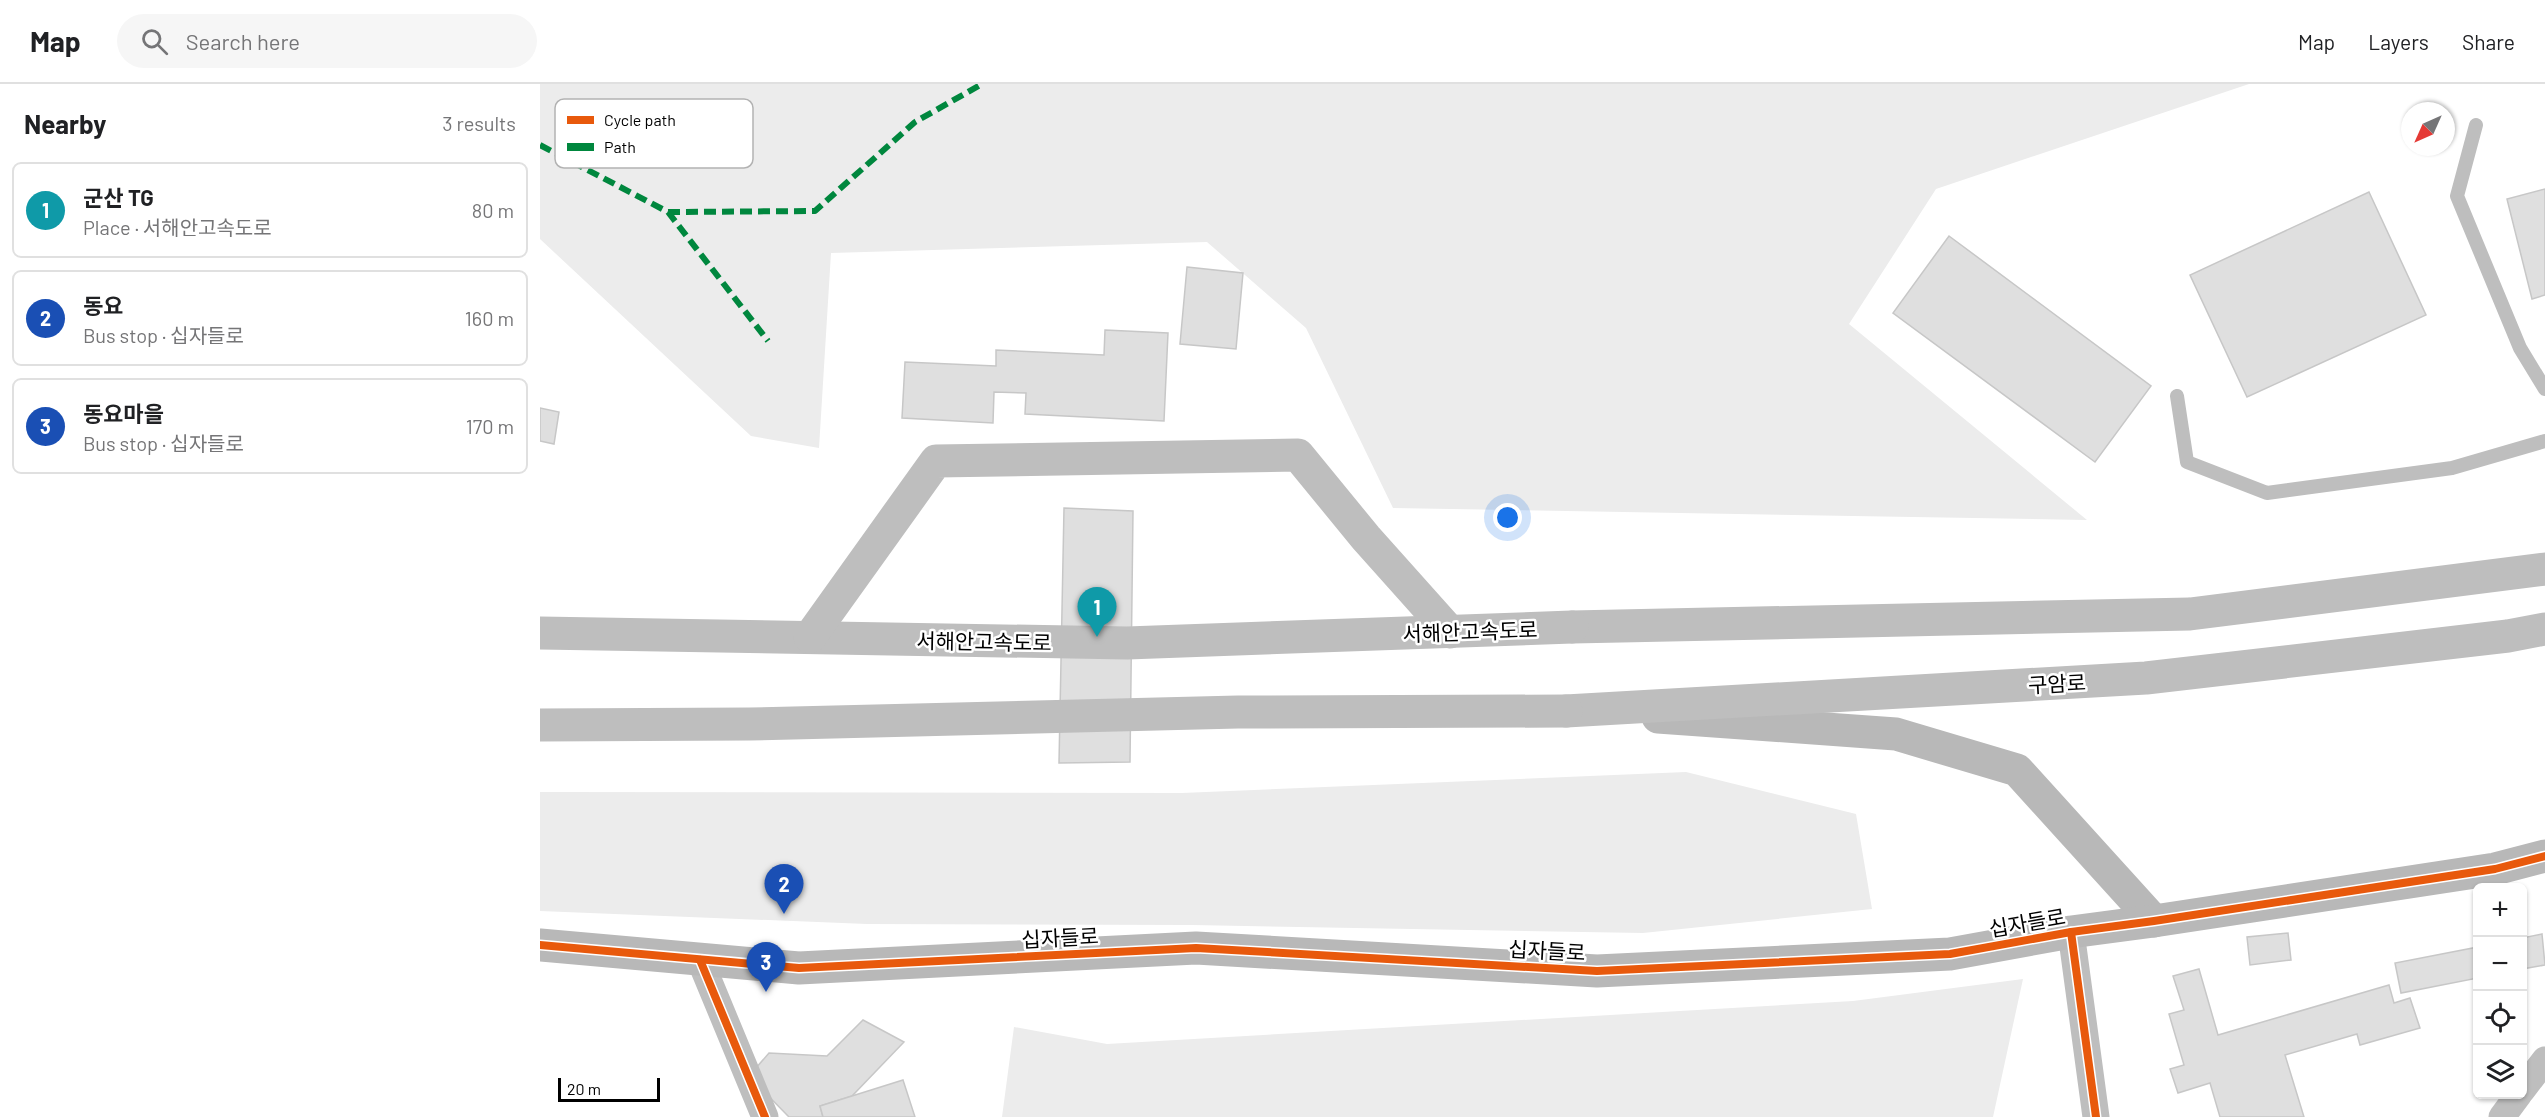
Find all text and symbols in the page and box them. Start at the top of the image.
search box [117,14,537,68]
text: Map [30,24,81,58]
icon: search [138,25,171,58]
text: Search here [186,28,300,54]
text: Map [2298,29,2335,54]
text: Layers [2368,29,2429,54]
text: Share [2462,29,2515,54]
legend [555,99,753,168]
north arrow [2401,102,2455,156]
text: Nearby [24,108,106,139]
text: Cycle path [604,110,676,129]
text: 3 results [442,111,516,135]
text: Path [604,137,636,156]
text: 군산 TG [83,184,154,210]
text: 1 [42,198,49,222]
text: 80 m [472,198,514,222]
text: Place · 서해안고속도로 [83,215,272,239]
text: 동요 [83,292,123,318]
text: 2 [40,306,51,330]
text: 160 m [465,306,514,330]
text: Bus stop · 십자들로 [83,323,244,347]
text: 동요마을 [83,400,164,426]
text: 3 [40,414,51,438]
text: 170 m [466,414,514,438]
text: Bus stop · 십자들로 [83,431,244,455]
your location [1493,503,1522,532]
pin: 1 [1078,588,1116,637]
street label: 서해안고속도로 [1402,616,1538,646]
street label: 서해안고속도로 [916,627,1052,655]
street label: 구암로 [2027,669,2087,697]
pin: 2 [764,864,804,914]
map controls [2473,883,2527,1099]
button: + [2473,883,2527,937]
street label: 십자들로 [1987,903,2067,941]
street label: 십자들로 [1021,922,1099,952]
street label: 십자들로 [1508,935,1586,965]
button: − [2473,937,2527,991]
pin: 3 [746,942,786,992]
button: locate [2473,991,2527,1045]
button: layers [2473,1045,2527,1099]
scale bar [558,1075,660,1102]
text: 20 m [567,1079,601,1098]

